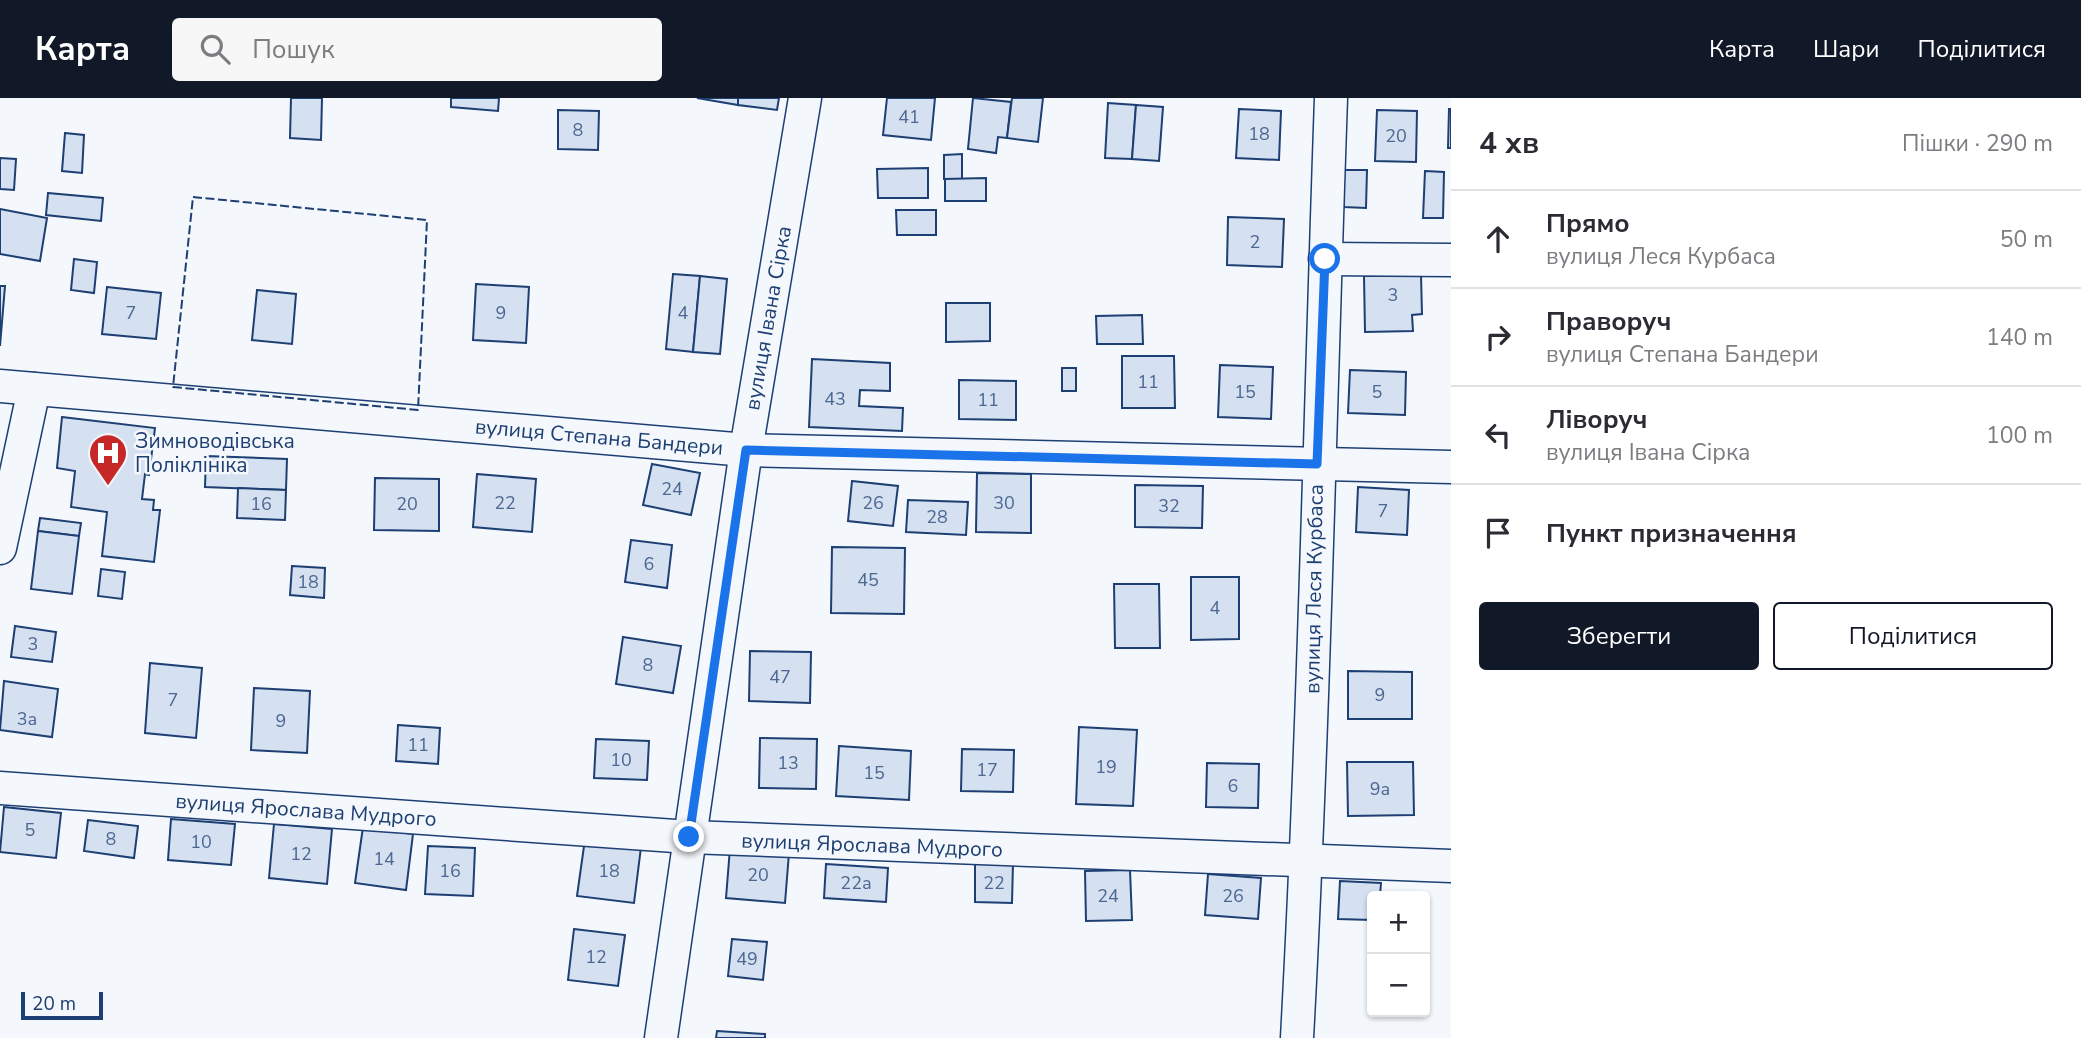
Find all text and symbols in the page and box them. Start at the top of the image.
search box [172,18,662,81]
text: Карта [35,27,130,72]
icon: search [196,30,234,68]
text: Пошук [252,32,335,67]
text: Карта [1709,33,1775,65]
text: Шари [1813,33,1880,65]
text: Поділитися [1918,33,2046,65]
house number: 41 [898,105,920,129]
house number: 8 [573,118,583,142]
house number: 18 [1248,122,1270,146]
text: 4 хв [1479,123,1539,164]
house number: 20 [1385,124,1407,148]
text: Пішки · 290 m [1902,128,2053,159]
text: Прямо [1546,206,1630,241]
icon: ahead [1479,220,1517,258]
street label: вулиця Івана Сірка [738,224,798,412]
text: 50 m [2000,224,2053,255]
house number: 2 [1250,230,1260,254]
text: вулиця Леся Курбаса [1546,241,1776,272]
route start [1309,243,1340,274]
house number: 3 [1388,283,1398,307]
house number: 7 [126,301,136,325]
house number: 9 [496,301,506,325]
house number: 4 [678,301,689,325]
text: Праворуч [1546,304,1671,339]
icon: right [1479,318,1517,356]
text: 140 m [1986,322,2053,353]
text: вулиця Степана Бандери [1546,339,1819,370]
house number: 11 [1137,370,1159,394]
house number: 15 [1234,380,1256,404]
house number: 5 [1372,380,1382,404]
house number: 43 [824,387,846,411]
house number: 11 [977,388,999,412]
text: Ліворуч [1546,402,1647,437]
street label: вулиця Степана Бандери [474,412,724,462]
icon: left [1479,416,1517,454]
text: 100 m [1986,420,2053,451]
place label: Зимноводівська Поліклініка [135,427,295,479]
hospital icon: Зимноводівська Поліклініка [87,432,129,487]
text: вулиця Івана Сірка [1546,437,1751,468]
house number: 24 [661,477,683,501]
street label: вулиця Леся Курбаса [1298,484,1330,694]
house number: 22 [494,491,516,515]
house number: 26 [862,491,884,515]
house number: 30 [993,491,1015,515]
house number: 16 [250,492,272,516]
house number: 20 [396,492,418,516]
house number: 32 [1158,494,1180,518]
house number: 7 [1378,499,1388,523]
house number: 28 [926,505,948,529]
icon: arrive [1479,514,1517,552]
text: Пункт призначення [1546,516,1797,551]
house number: 6 [644,552,654,576]
house number: 45 [857,568,879,592]
house number: 18 [297,570,319,594]
house number: 4 [1210,596,1221,620]
button: Зберегти [1479,602,1759,670]
button: Поділитися [1773,602,2053,670]
house number: 3 [28,632,38,656]
house number: 8 [643,653,653,677]
house number: 47 [769,665,791,689]
house number: 9 [1375,683,1385,707]
house number: 7 [168,688,178,712]
house number: 3а [17,707,37,731]
house number: 9 [276,709,286,733]
house number: 11 [407,733,429,757]
house number: 10 [610,748,632,772]
house number: 13 [777,751,799,775]
house number: 19 [1095,755,1117,779]
house number: 17 [976,758,998,782]
house number: 15 [863,761,885,785]
house number: 6 [1228,774,1238,798]
house number: 9а [1370,777,1390,801]
street label: вулиця Ярослава Мудрого [174,787,438,833]
house number: 5 [25,818,35,842]
route end [673,821,704,852]
street label: вулиця Ярослава Мудрого [741,826,1003,864]
house number: 8 [106,827,116,851]
house number: 10 [190,830,212,854]
house number: 12 [290,842,312,866]
house number: 14 [373,847,395,871]
house number: 16 [439,859,461,883]
house number: 18 [598,859,620,883]
house number: 20 [747,863,769,887]
house number: 22а [840,871,872,895]
house number: 22 [983,871,1005,895]
house number: 24 [1097,884,1119,908]
house number: 26 [1222,884,1244,908]
map controls [1367,891,1430,1017]
button: + [1367,891,1430,954]
house number: 12 [585,945,607,969]
house number: 49 [736,947,758,971]
button: − [1367,954,1430,1017]
scale bar [21,989,103,1021]
text: 20 m [32,991,76,1017]

